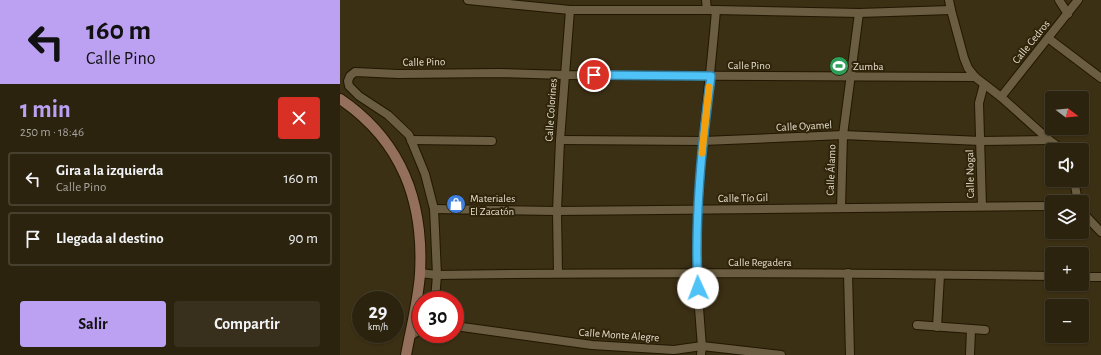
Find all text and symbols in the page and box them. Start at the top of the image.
icon: left [20,16,72,68]
text: 160 m [86,17,151,45]
street label: Calle Cedros [1010,18,1052,66]
text: Calle Pino [86,50,156,68]
sports icon: Zumba [828,55,850,77]
street label: Calle Pino [403,56,445,68]
pin [577,58,611,92]
street label: Calle Pino [728,60,770,71]
place label: Zumba [853,61,884,72]
icon: arrive [583,64,605,86]
street label: Calle Colorines [543,78,559,142]
north arrow [1045,91,1089,135]
map controls [1045,91,1089,343]
button: close [278,97,320,139]
text: 1 min [20,98,71,122]
street label: Calle Oyamel [776,119,832,133]
text: 250 m · 18:46 [20,126,84,139]
button: sound [1045,143,1089,187]
street label: Calle Álamo [824,144,837,196]
street label: Calle Nogal [964,149,976,199]
text: Gira a la izquierda [56,163,163,178]
icon: left [22,168,44,190]
text: 160 m [283,171,318,186]
text: Calle Pino [56,181,106,194]
street label: Calle Tío Gil [718,192,768,204]
shop icon: Materiales El Zacatón [445,193,467,215]
place label: Materiales El Zacatón [470,193,515,217]
button: layers [1045,195,1089,239]
icon: arrive [22,228,44,250]
text: Llegada al destino [56,231,164,246]
text: 90 m [289,231,318,246]
button: + [1045,247,1089,291]
street label: Calle Regadera [728,257,792,268]
position arrow [677,267,719,309]
speed limit sign: 30 [412,291,464,343]
button: − [1045,299,1089,343]
button: Salir [20,301,166,347]
button: Compartir [174,301,320,347]
text: 29 [368,302,388,322]
text: km/h [368,322,388,332]
street label: Calle Monte Alegre [578,327,660,343]

